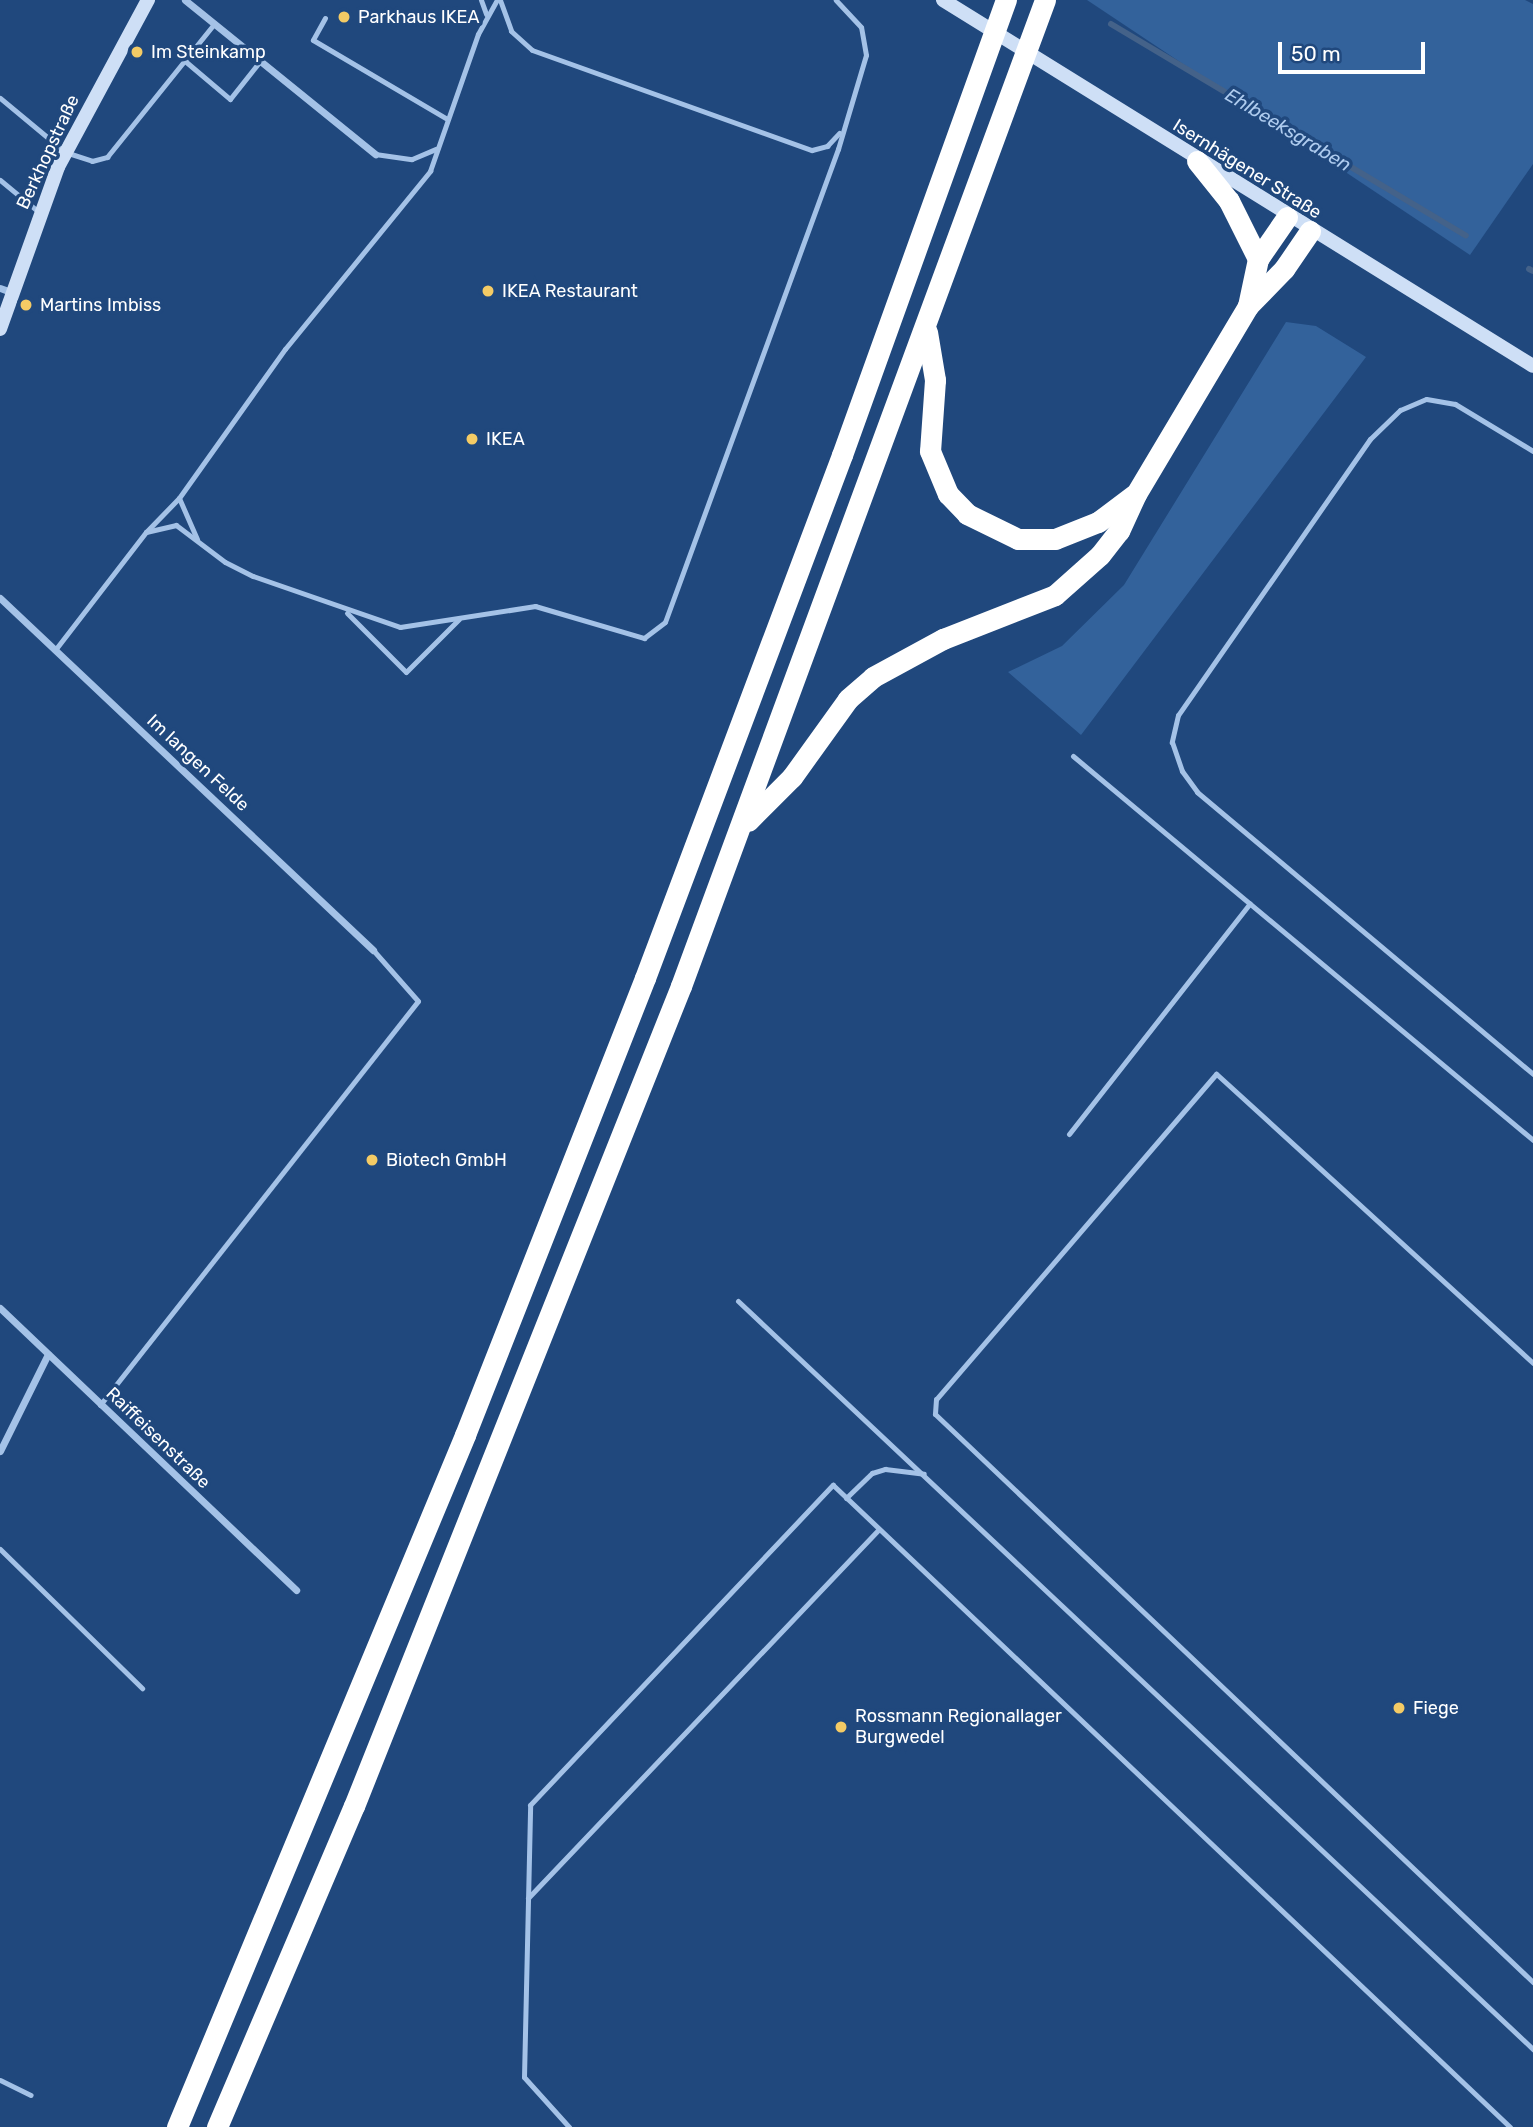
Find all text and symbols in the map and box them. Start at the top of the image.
place label: Parkhaus IKEA [358,6,479,28]
marker: Parkhaus IKEA [336,9,352,25]
scale bar [1281,28,1428,72]
place label: Im Steinkamp [151,41,266,63]
text: 50 m [1291,41,1341,66]
marker: Im Steinkamp [129,44,145,60]
water label: Ehlbeeksgraben [1221,83,1355,177]
street label: Berkhopstraße [12,91,84,213]
street label: Isernhägener Straße [1169,114,1325,224]
place label: IKEA Restaurant [502,280,638,302]
marker: IKEA Restaurant [480,283,496,299]
place label: Martins Imbiss [40,294,161,316]
marker: Martins Imbiss [18,297,34,313]
place label: IKEA [486,428,525,450]
marker: IKEA [464,431,480,447]
street label: Im langen Felde [142,710,254,816]
place label: Biotech GmbH [386,1149,507,1171]
marker: Biotech GmbH [364,1152,380,1168]
street label: Raiffeisenstraße [101,1383,215,1493]
place label: Fiege [1413,1697,1459,1719]
marker: Fiege [1391,1700,1407,1716]
place label: Rossmann Regionallager Burgwedel [855,1706,1062,1748]
marker: Rossmann Regionallager Burgwedel [833,1719,849,1735]

